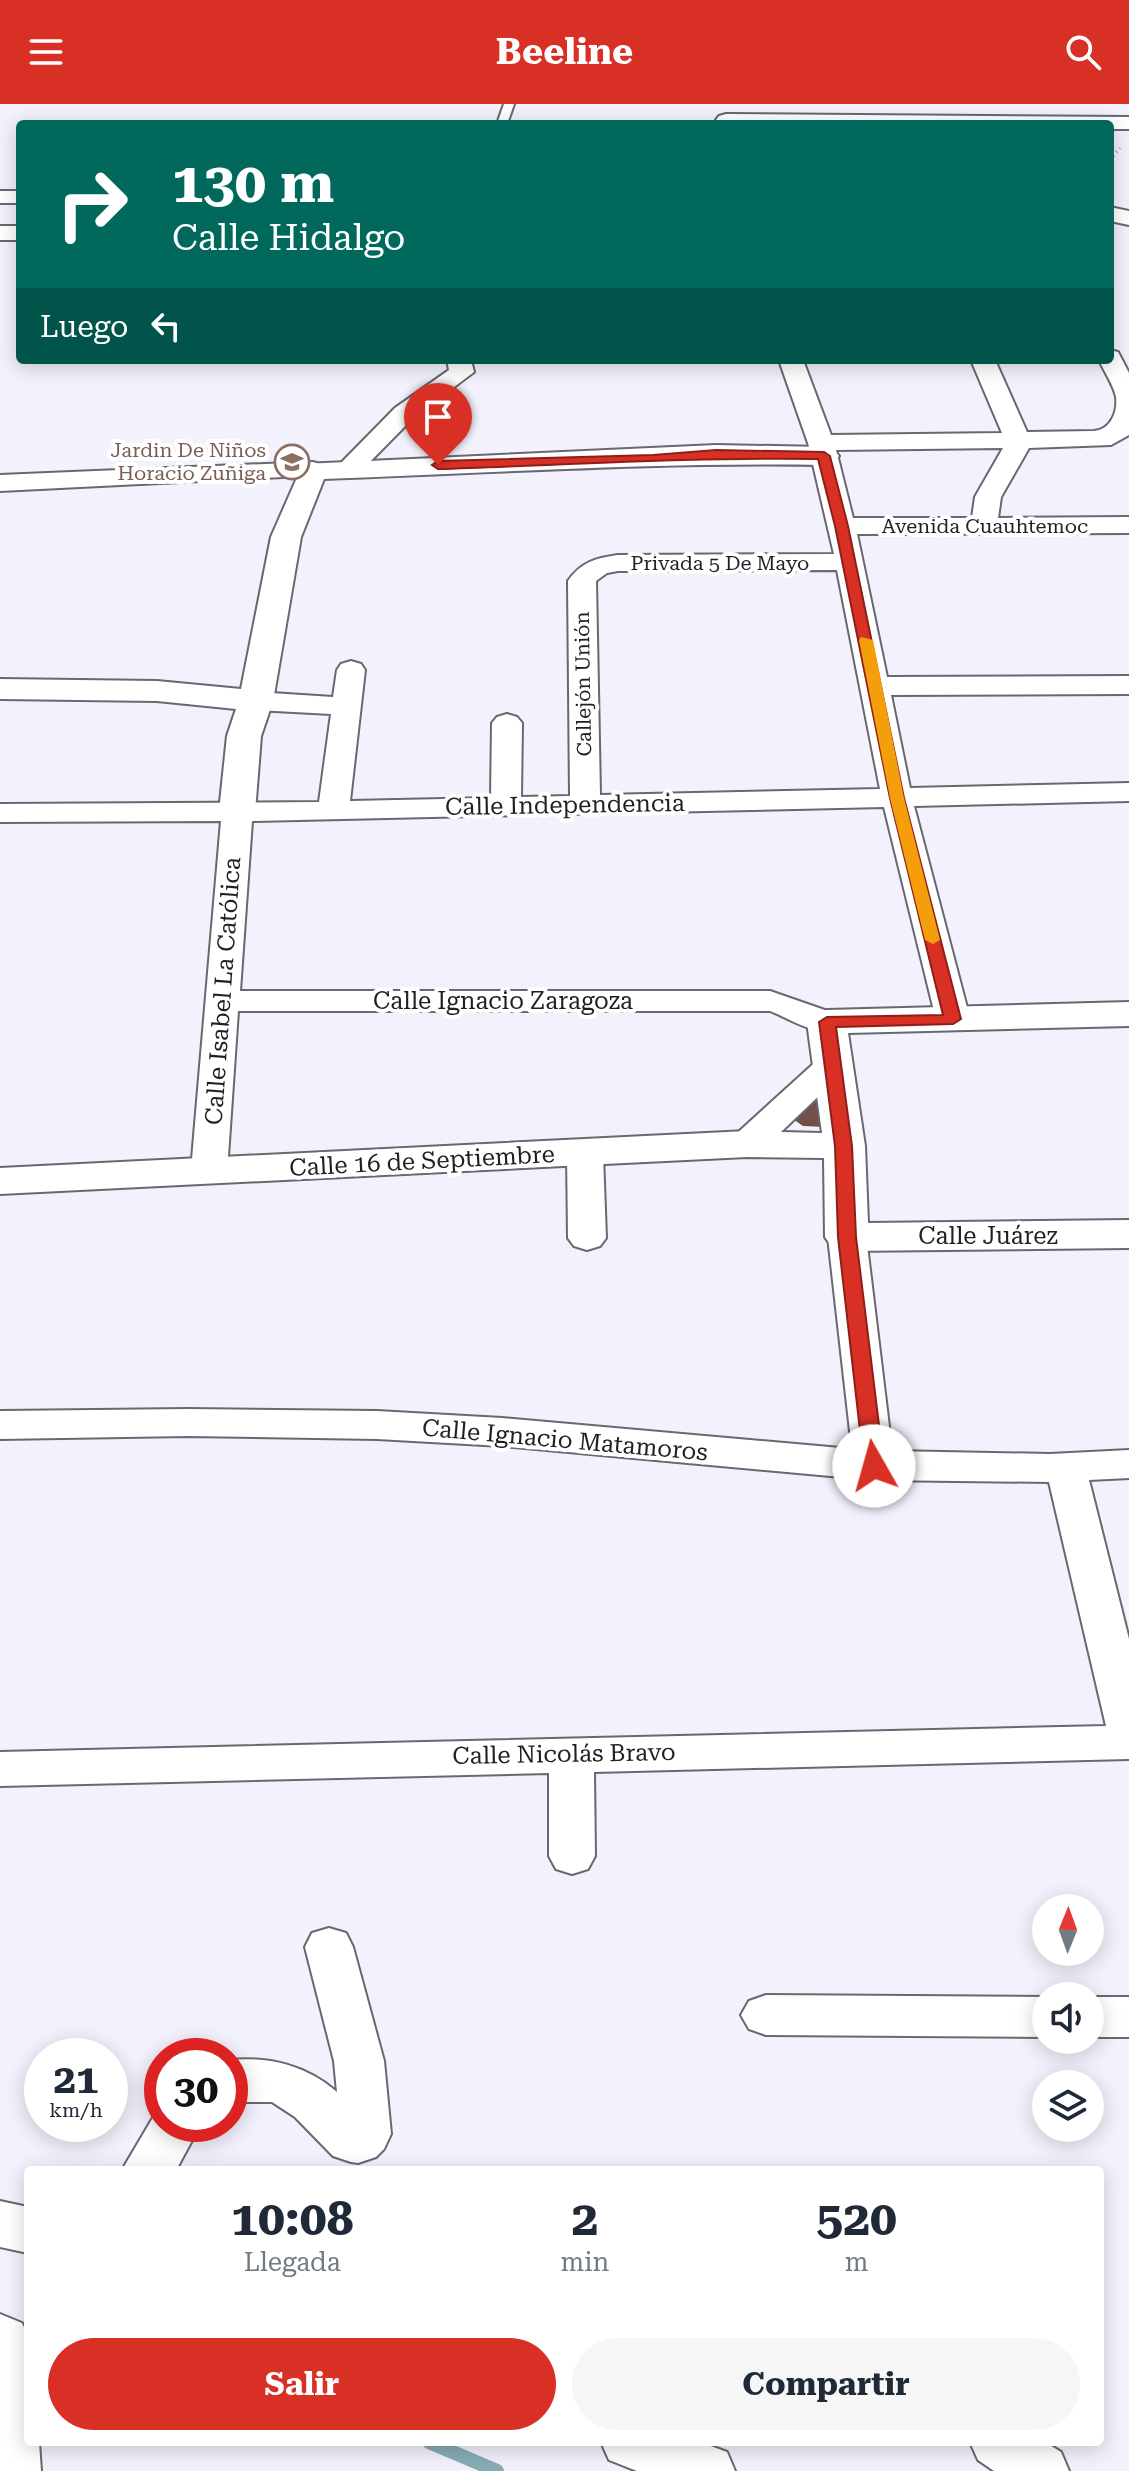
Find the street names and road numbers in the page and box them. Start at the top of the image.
street label: Avenida Cuauhtemoc [882,514,1088,538]
street label: Privada 5 De Mayo [631,551,809,575]
street label: Callejón Unión [570,611,596,757]
street label: Calle Independencia [445,789,685,821]
street label: Calle Isabel La Católica [200,856,246,1126]
street label: Calle Ignacio Zaragoza [373,987,633,1015]
street label: Calle 16 de Septiembre [289,1140,555,1182]
street label: Calle Juárez [918,1222,1058,1250]
street label: Calle Ignacio Matamoros [421,1414,709,1466]
street label: Calle Nicolás Bravo [452,1738,676,1770]

